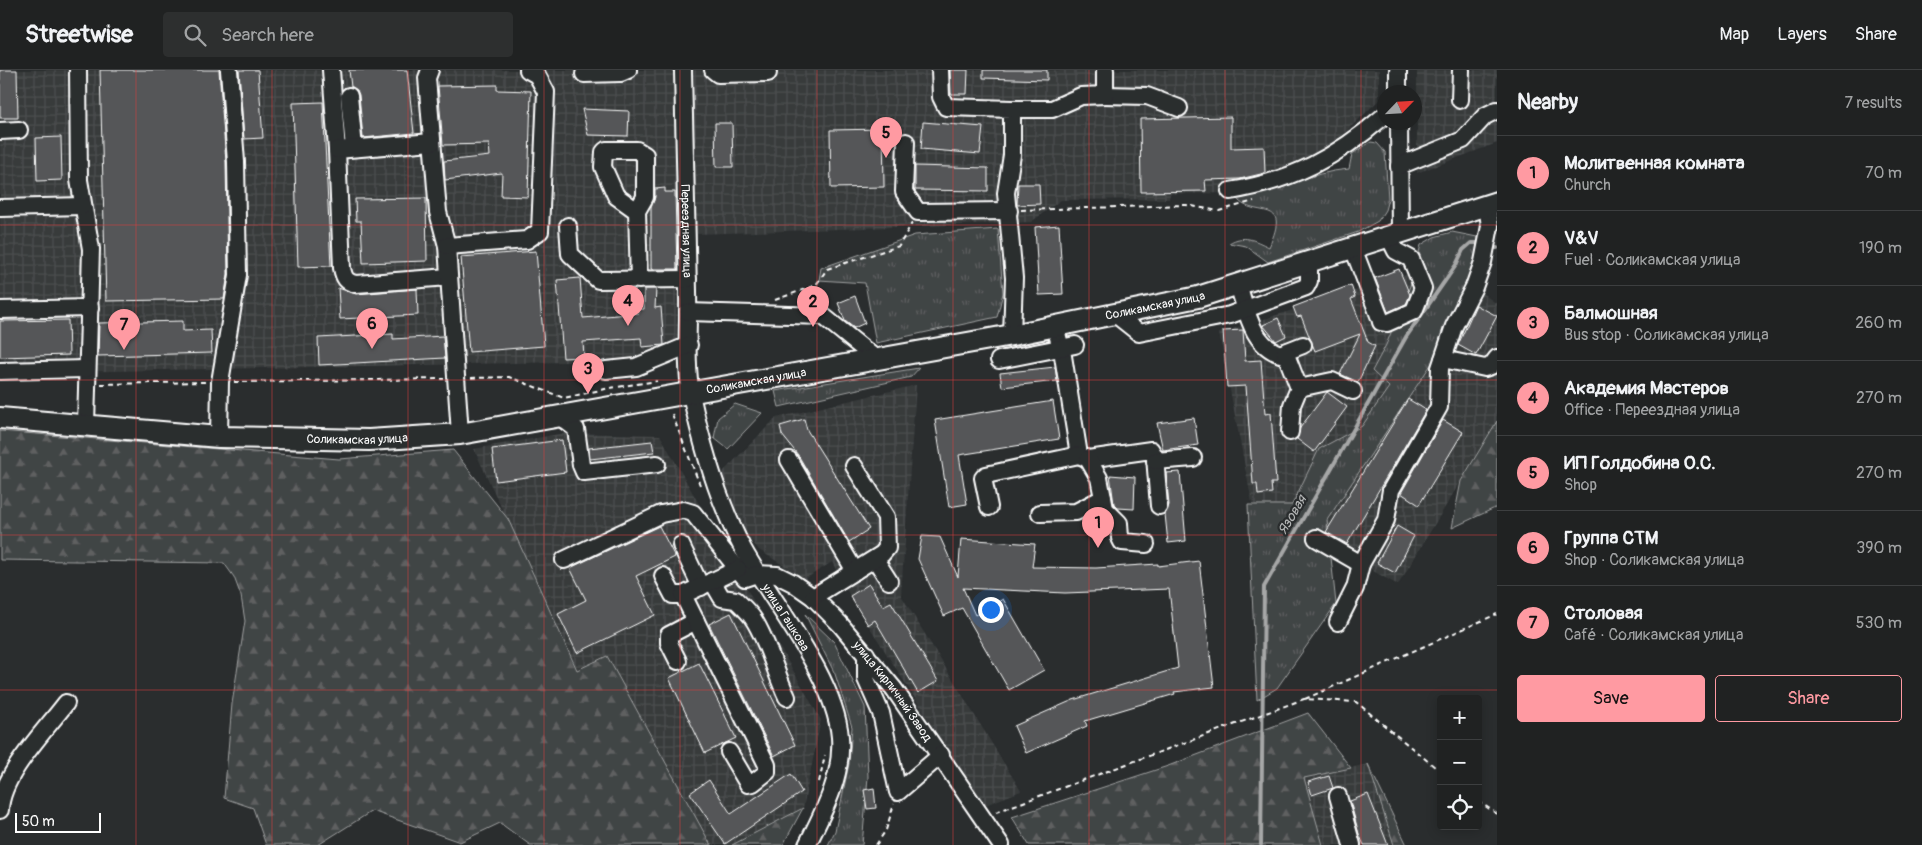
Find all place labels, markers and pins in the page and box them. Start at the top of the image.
pin: 5 [870,117,902,158]
pin: 4 [612,285,644,326]
pin: 2 [797,286,829,327]
pin: 6 [356,308,388,349]
pin: 7 [108,309,140,350]
pin: 3 [572,353,604,394]
pin: 1 [1082,507,1114,548]

